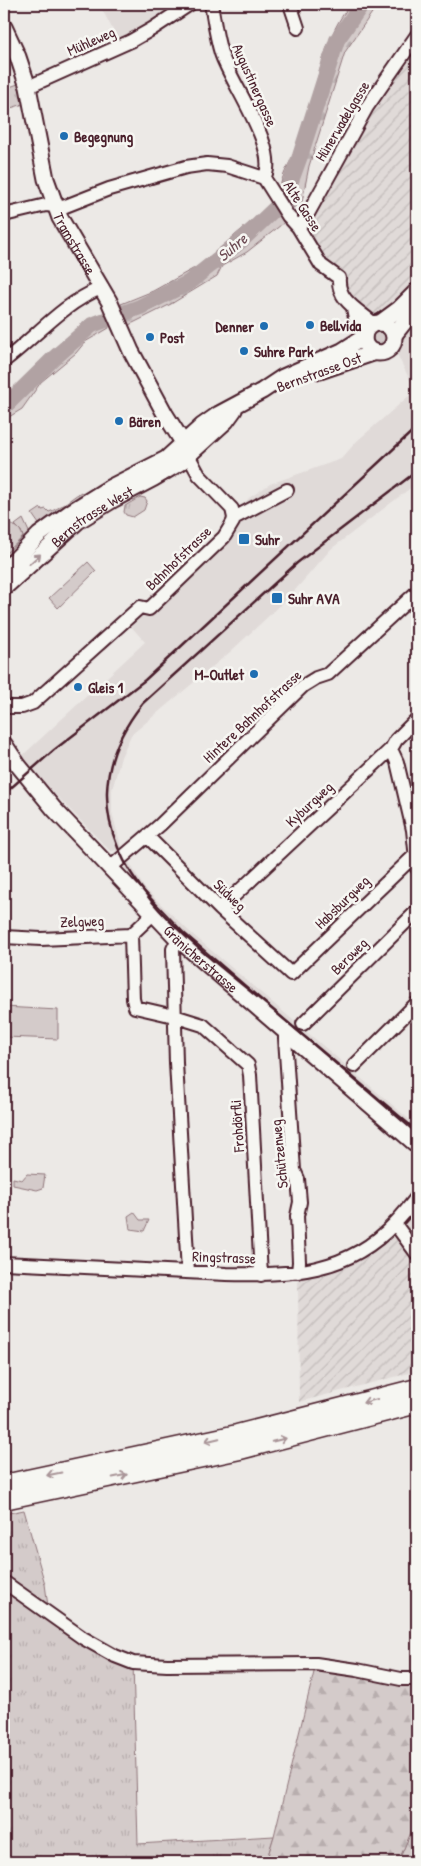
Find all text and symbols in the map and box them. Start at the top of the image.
street label: Mühleweg [64,21,119,61]
street label: Augustinergasse [227,40,283,130]
street label: Hünerwadelgasse [310,77,374,165]
place label: Begegnung [74,126,133,148]
marker: Begegnung [58,130,70,142]
street label: Alte Gasse [279,177,327,235]
street label: Tramstrasse [48,209,101,278]
water label: Suhre [212,228,252,266]
place label: Bellvida [320,315,361,336]
place label: Denner [216,316,254,337]
marker: Bellvida [304,319,316,331]
marker: Denner [258,320,270,332]
place label: Post [160,327,185,348]
marker: Post [144,331,156,343]
place label: Suhre Park [254,341,314,362]
marker: Suhre Park [238,345,250,357]
street label: Bernstrasse Ost [274,347,365,397]
place label: Bären [129,411,161,432]
marker: Bären [113,415,125,427]
street label: Bernstrasse West [46,480,137,551]
street label: Bahnhofstrasse [140,521,216,595]
place label: Suhr [255,529,280,550]
marker: Suhr [237,532,251,546]
one-way arrow [28,553,41,565]
place label: Suhr AVA [288,588,340,609]
marker: Suhr AVA [270,591,284,605]
place label: M-Outlet [194,664,245,685]
street label: Hintere Bahnhofstrasse [198,665,306,767]
marker: M-Outlet [248,668,260,680]
place label: Gleis 1 [88,677,124,698]
marker: Gleis 1 [72,681,84,693]
street label: Kyburgweg [280,776,338,832]
street label: Habsburgweg [310,870,374,934]
street label: Südweg [209,874,251,916]
street label: Zelgweg [60,910,105,932]
street label: Gränicherstrasse [159,920,243,997]
street label: Beroweg [326,932,373,979]
street label: Frohdörfli [225,1099,249,1154]
street label: Schützenweg [265,1118,293,1189]
street label: Ringstrasse [192,1245,256,1269]
one-way arrow [363,1397,379,1406]
one-way arrow [270,1435,286,1444]
one-way arrow [205,1436,221,1445]
one-way arrow [46,1470,62,1480]
one-way arrow [112,1471,128,1480]

